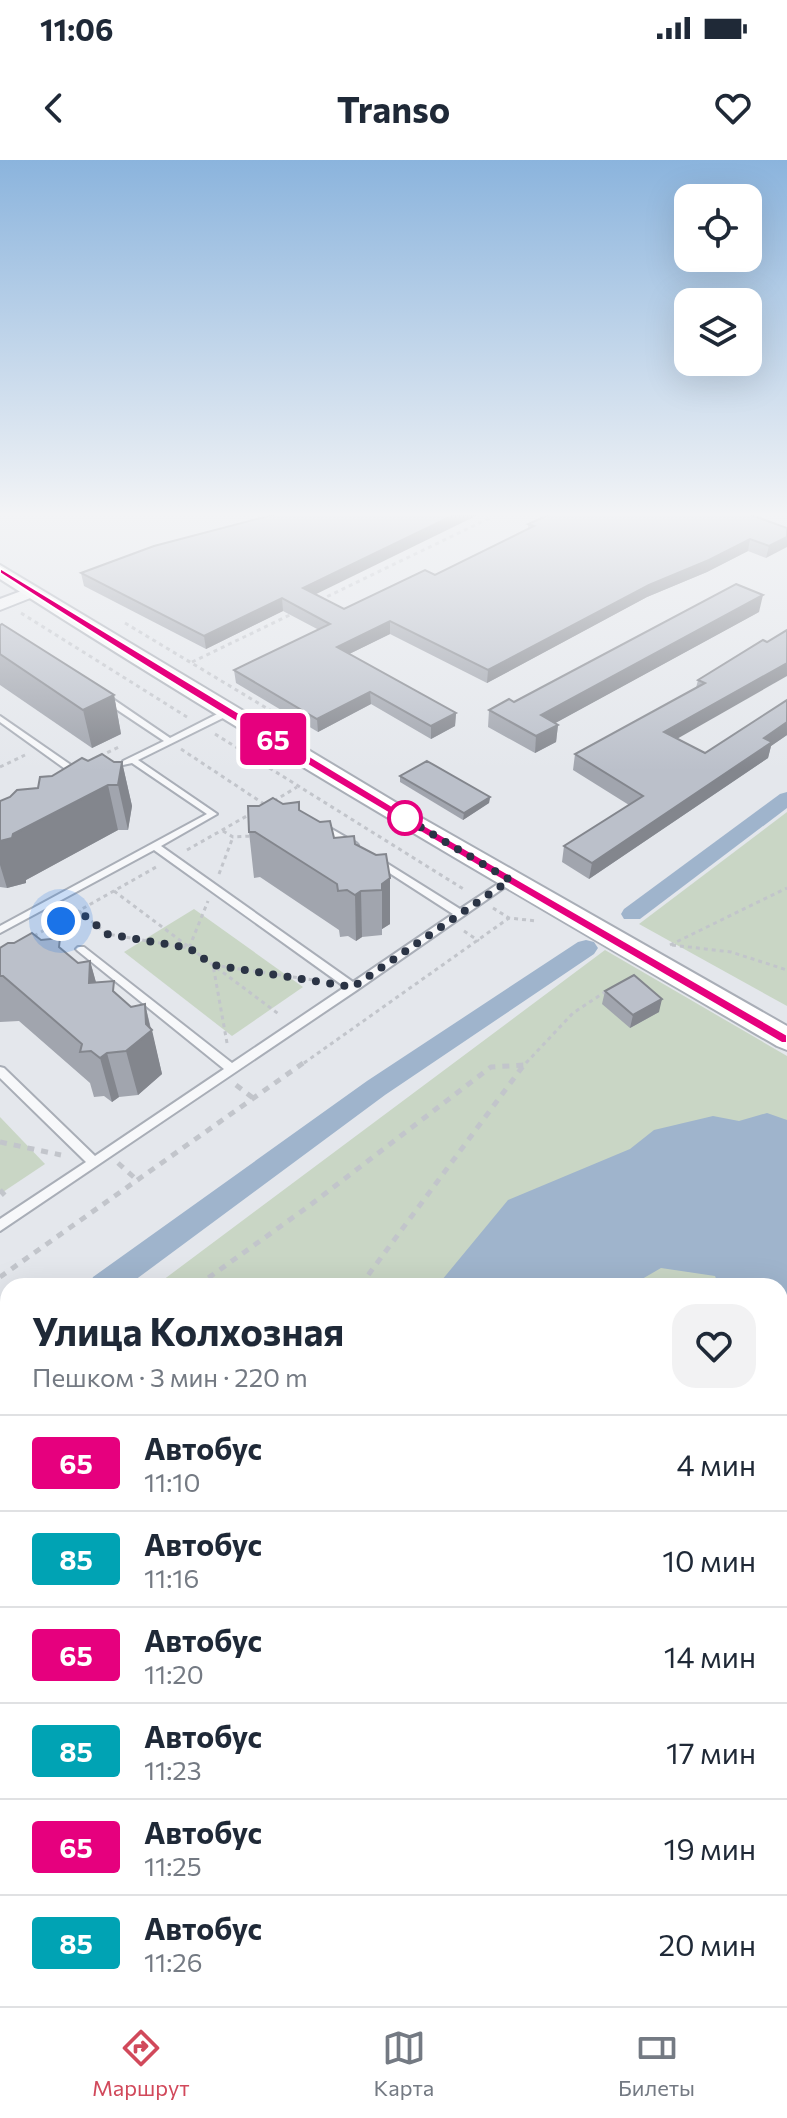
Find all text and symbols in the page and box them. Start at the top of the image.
text: 11:06 [40,10,114,47]
icon: back [32,86,76,130]
text: Transo [337,86,450,130]
icon: heart [711,86,755,130]
map controls [674,184,762,376]
button: locate [674,184,762,272]
button: layers [674,288,762,376]
line badge: 65 [237,713,309,765]
text: 65 [256,722,290,756]
unlabelled marker [388,801,422,835]
your location [41,901,81,941]
button: heart [672,1304,756,1388]
text: Улица Колхозная [32,1307,344,1354]
text: Пешком · 3 мин · 220 m [32,1361,308,1392]
text: Автобус [144,1429,262,1466]
text: 4 мин [677,1445,756,1482]
text: 65 [59,1446,93,1480]
text: 11:10 [144,1466,200,1497]
text: Автобус [144,1525,262,1562]
text: 10 мин [662,1541,756,1578]
text: 85 [59,1542,93,1576]
text: 11:16 [144,1562,199,1593]
text: Автобус [144,1621,262,1658]
text: 14 мин [664,1637,756,1674]
text: 65 [59,1638,93,1672]
text: 11:20 [144,1658,204,1689]
text: Автобус [144,1717,262,1754]
text: 17 мин [666,1733,756,1770]
text: 85 [59,1734,93,1768]
text: 11:23 [144,1754,202,1785]
text: Автобус [144,1813,262,1850]
text: 19 мин [664,1829,756,1866]
text: 65 [59,1830,93,1864]
text: 11:25 [144,1850,202,1881]
text: Автобус [144,1909,262,1946]
text: 20 мин [658,1925,756,1962]
text: 85 [59,1926,93,1960]
text: 11:26 [144,1946,203,1977]
tab: Маршрут [92,2026,190,2101]
tab: Карта [374,2026,434,2101]
tab: Билеты [618,2026,695,2101]

